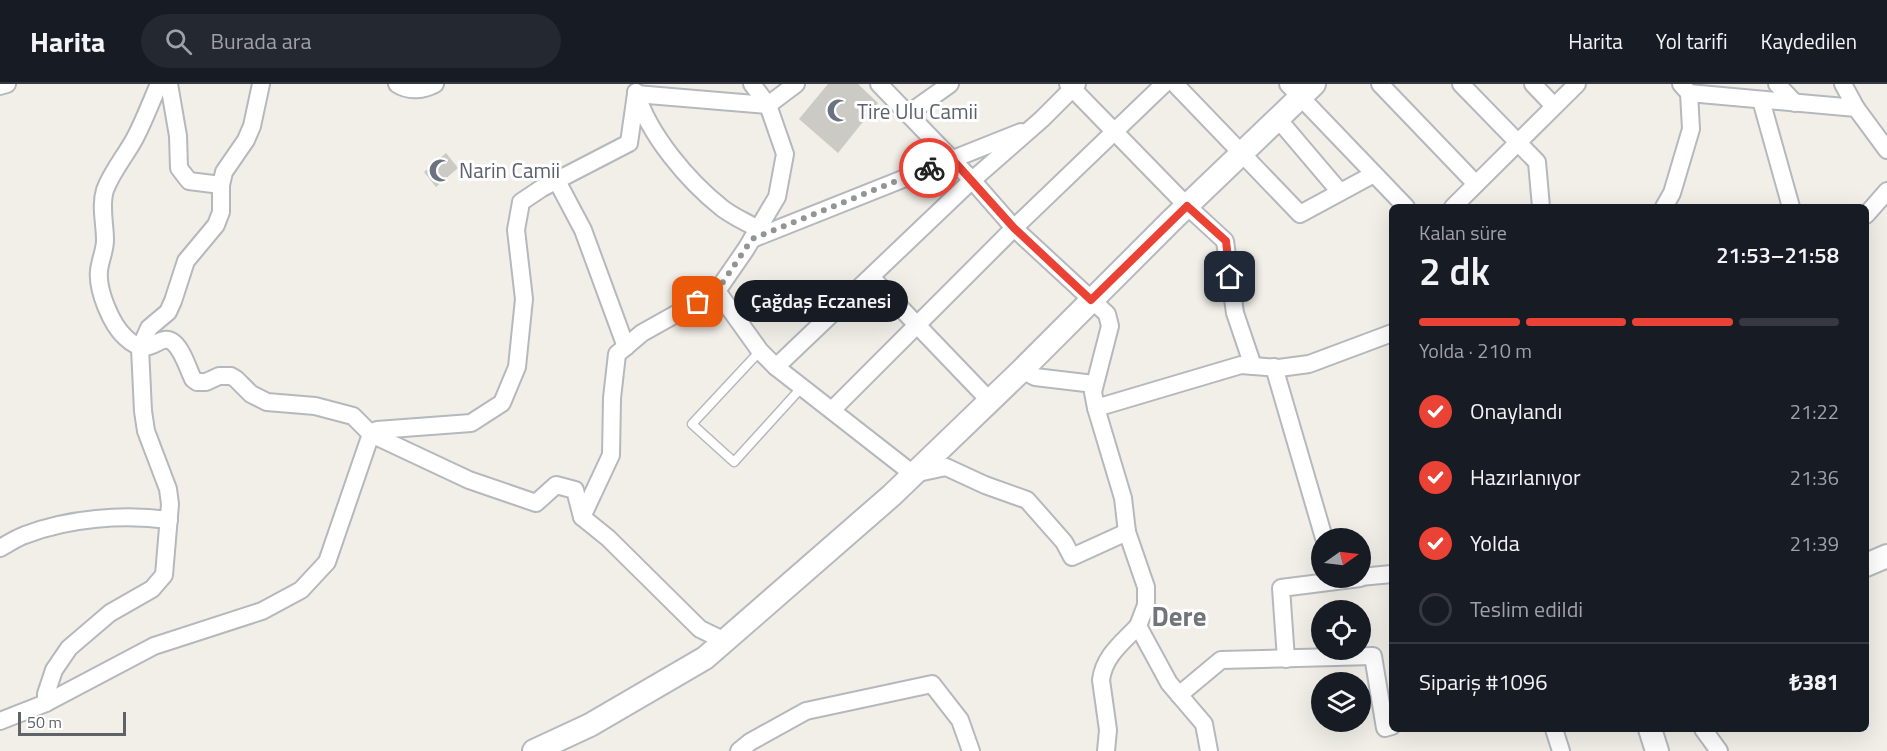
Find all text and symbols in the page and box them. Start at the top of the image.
search box [141,14,561,68]
text: Harita [30,20,105,63]
text: Burada ara [210,24,311,58]
icon: search [162,25,195,58]
text: Harita [1568,25,1623,57]
text: Yol tarifi [1656,25,1728,57]
text: Kaydedilen [1761,25,1857,57]
place label: Tire Ulu Camii [857,95,978,127]
mosque icon: Tire Ulu Camii [826,98,852,124]
courier [899,138,959,198]
icon: bike [913,152,946,185]
place label: Narin Camii [459,154,560,186]
mosque icon: Narin Camii [428,157,454,183]
text: Kalan süre [1419,217,1507,248]
text: 21:53–21:58 [1716,238,1839,272]
text: 2 dk [1419,241,1490,300]
pin [1204,251,1255,302]
icon: home [1213,260,1246,293]
pin [672,276,723,327]
callout: Çağdaş Eczanesi [734,281,908,323]
icon: bag [681,285,714,318]
text: Çağdaş Eczanesi [751,285,891,316]
text: Yolda · 210 m [1419,335,1532,366]
text: Onaylandı [1470,394,1562,428]
icon: check [1419,395,1452,428]
text: 21:22 [1790,396,1839,427]
text: Hazırlanıyor [1470,460,1581,494]
icon: check [1419,461,1452,494]
text: 21:36 [1790,462,1839,493]
text: Yolda [1470,526,1520,560]
icon: check [1419,527,1452,560]
north arrow [1311,528,1371,588]
map controls [1311,528,1371,732]
text: 21:39 [1790,528,1839,559]
text: Teslim edildi [1470,592,1583,626]
district label: Dere [1152,595,1206,636]
button: locate [1311,600,1371,660]
text: Sipariş #1096 [1419,665,1547,699]
text: ₺381 [1789,665,1839,699]
button: layers [1311,672,1371,732]
scale bar [18,709,126,736]
text: 50 m [27,710,62,734]

